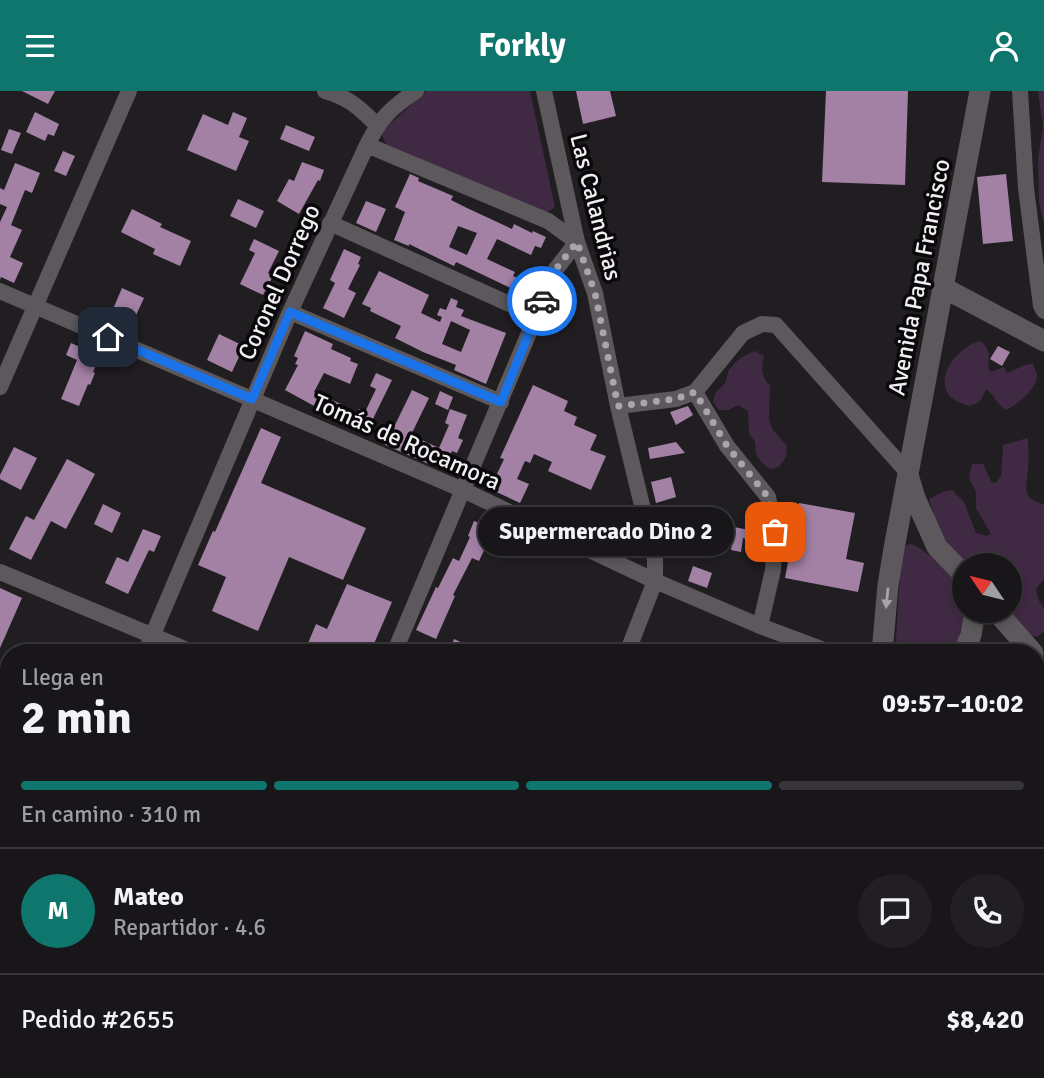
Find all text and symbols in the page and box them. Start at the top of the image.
text: Forkly [478,26,566,65]
icon: menu [21,27,59,65]
icon: person [985,27,1023,65]
street label: Las Calandrias [563,130,629,284]
street label: Avenida Papa Francisco [881,156,957,398]
street label: Coronel Dorrego [231,199,327,365]
courier [507,266,577,336]
icon: car [523,282,561,320]
pin [78,307,138,367]
icon: home [89,318,127,356]
street label: Tomás de Rocamora [309,387,505,497]
pin [745,502,805,562]
callout: Supermercado Dino 2 [477,507,733,557]
icon: bag [756,513,794,551]
text: Supermercado Dino 2 [499,517,713,546]
north arrow [952,553,1022,623]
map controls [952,553,1022,623]
one-way arrow [881,587,892,609]
text: Llega en [21,663,104,692]
text: 09:57–10:02 [882,688,1024,720]
text: 2 min [21,690,132,746]
text: En camino · 310 m [21,800,201,829]
button: chat [858,874,932,948]
button: phone [950,874,1024,948]
text: Mateo [113,881,184,913]
text: M [47,895,69,927]
text: Repartidor · 4.6 [113,913,266,942]
text: Pedido #2655 [21,1004,175,1036]
text: $8,420 [946,1004,1024,1036]

